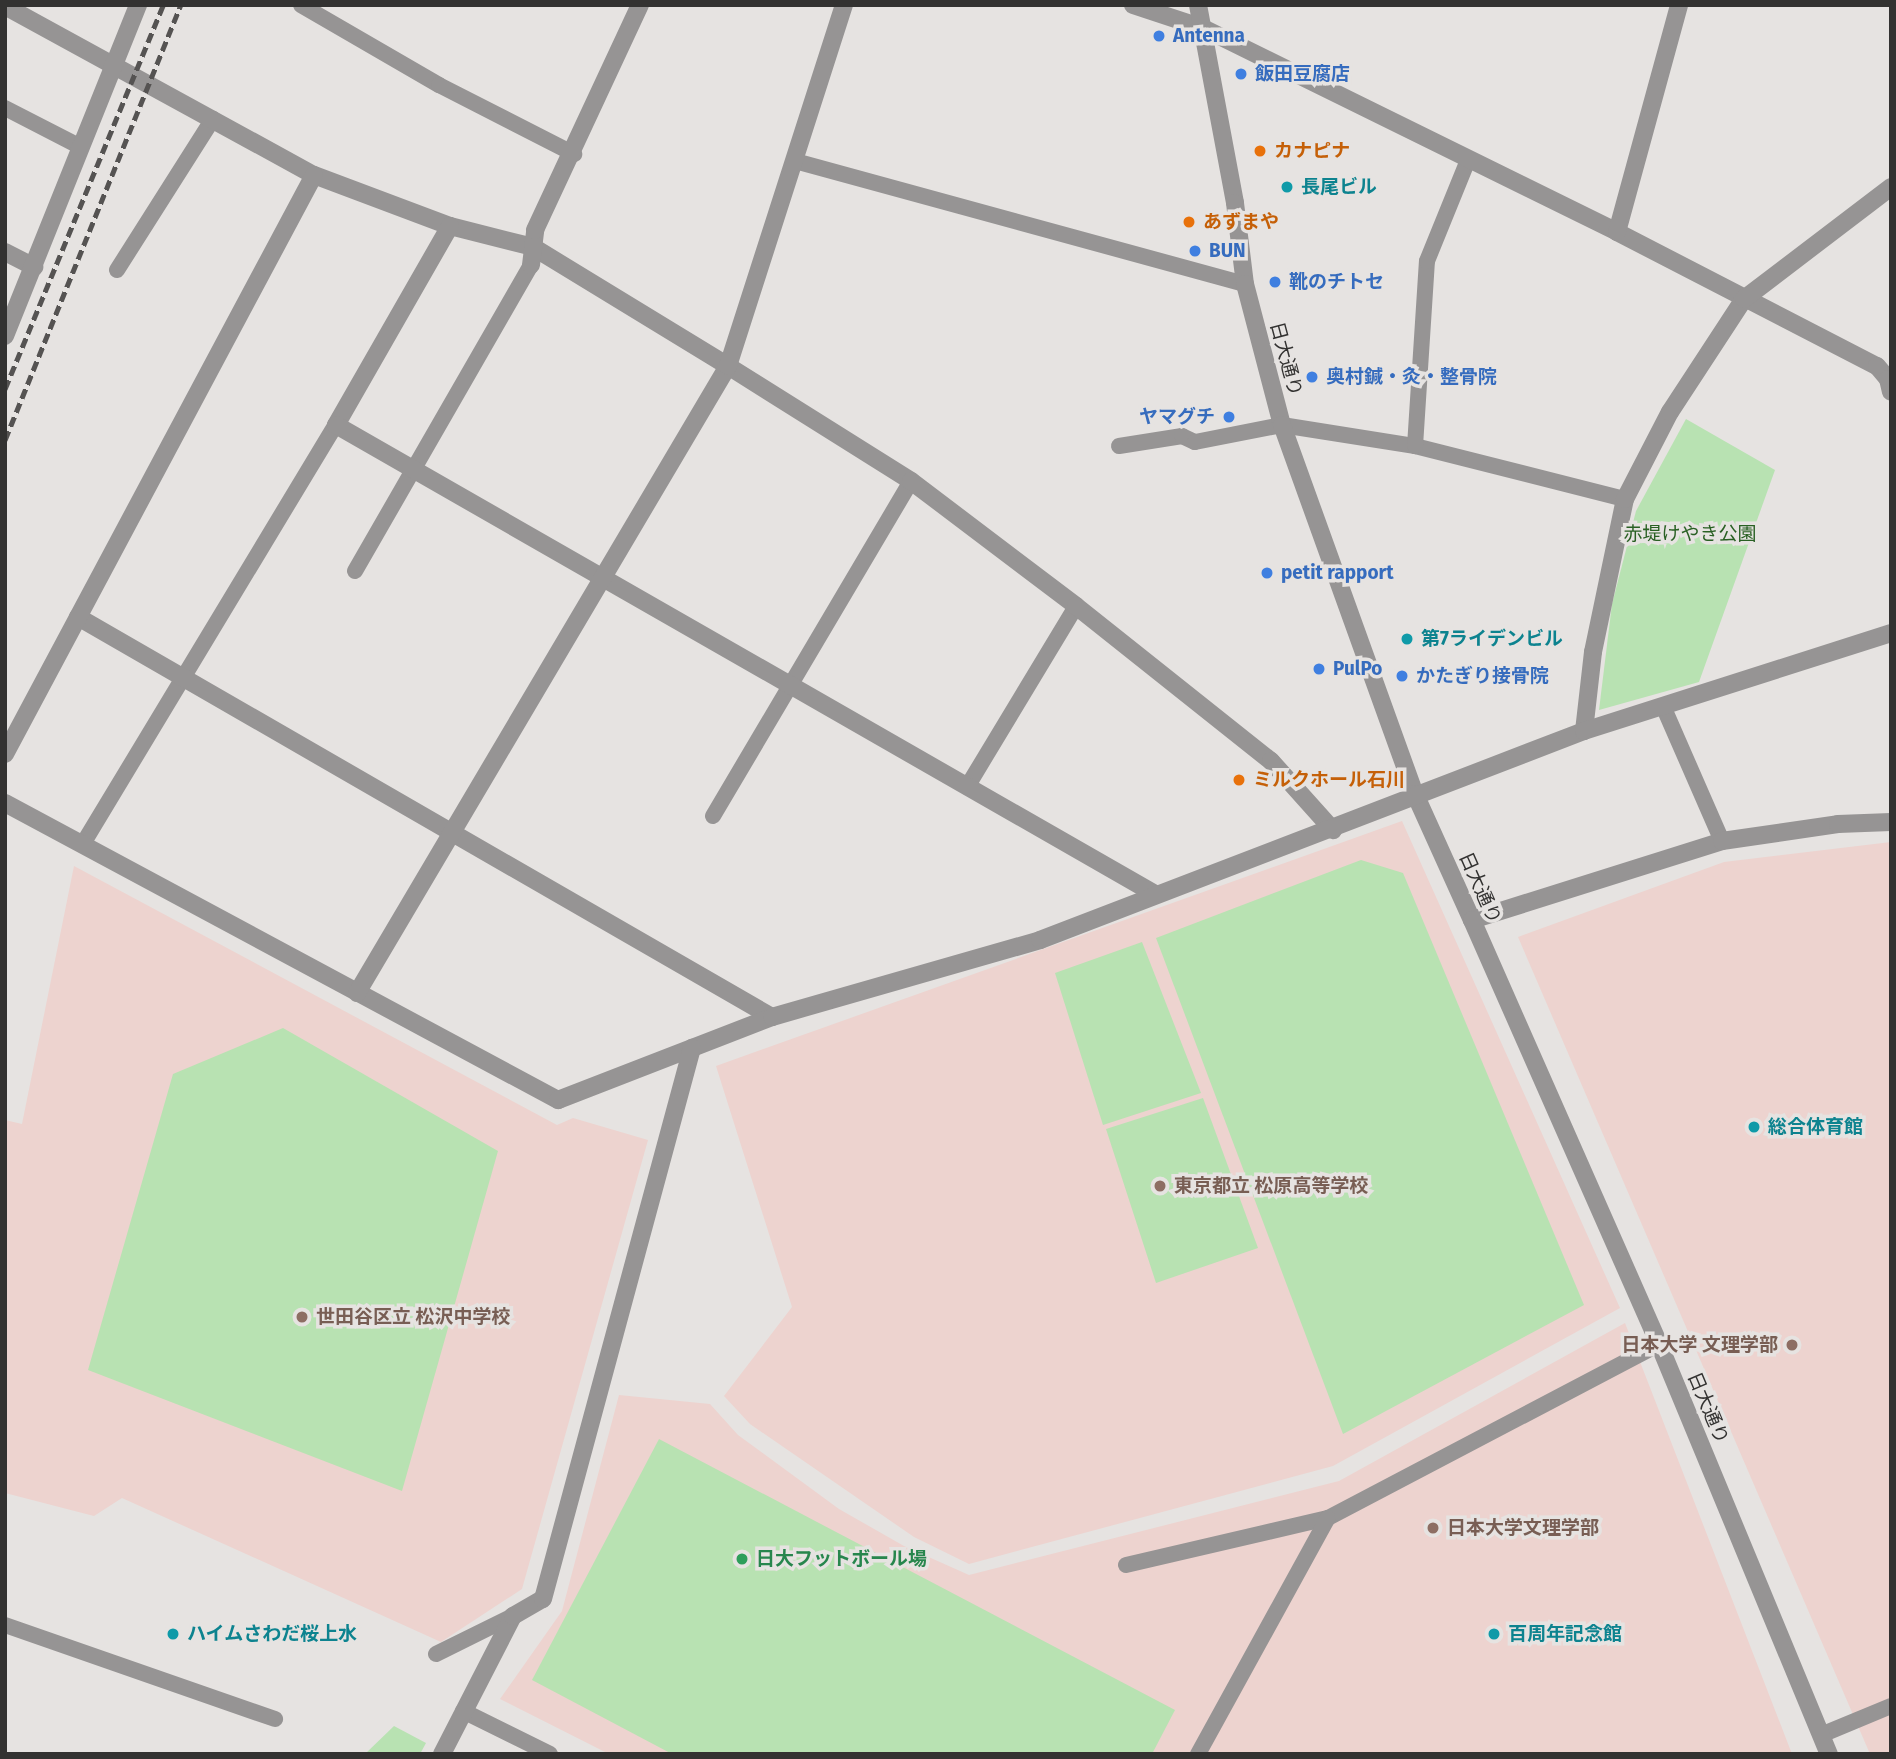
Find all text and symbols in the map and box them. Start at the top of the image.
place label: Antenna [1173,25,1245,47]
marker: Antenna [1151,28,1167,44]
place label: 飯田豆腐店 [1255,63,1350,85]
marker: 飯田豆腐店 [1233,66,1249,82]
place label: カナピナ [1274,140,1350,162]
marker: カナピナ [1252,143,1268,159]
place label: 長尾ビル [1301,176,1377,198]
marker: 長尾ビル [1279,179,1295,195]
place label: あずまや [1203,211,1279,233]
marker: あずまや [1181,214,1197,230]
place label: BUN [1209,240,1246,262]
marker: BUN [1187,243,1203,259]
place label: 靴のチトセ [1289,271,1384,293]
marker: 靴のチトセ [1267,274,1283,290]
street label: 日大通り [1265,319,1307,399]
place label: 奥村鍼・灸・整骨院 [1326,366,1497,388]
marker: 奥村鍼・灸・整骨院 [1304,369,1320,385]
place label: ヤマグチ [1139,406,1215,428]
marker: ヤマグチ [1221,409,1237,425]
park label: 赤堤けやき公園 [1624,523,1756,545]
place label: petit rapport [1281,562,1393,584]
marker: petit rapport [1259,565,1275,581]
place label: 第7ライデンビル [1421,628,1563,650]
marker: 第7ライデンビル [1399,631,1415,647]
place label: PulPo [1333,658,1382,680]
marker: PulPo [1311,661,1327,677]
place label: かたぎり接骨院 [1416,665,1549,687]
marker: かたぎり接骨院 [1394,668,1410,684]
place label: ミルクホール石川 [1253,769,1405,791]
marker: ミルクホール石川 [1231,772,1247,788]
street label: 日大通り [1454,849,1506,927]
place label: 総合体育館 [1768,1116,1863,1138]
marker: 総合体育館 [1746,1119,1762,1135]
place label: 東京都立 松原高等学校 [1174,1175,1369,1197]
marker: 東京都立 松原高等学校 [1152,1178,1168,1194]
place label: 世田谷区立 松沢中学校 [316,1306,511,1328]
marker: 世田谷区立 松沢中学校 [294,1309,310,1325]
place label: 日本大学 文理学部 [1621,1334,1778,1356]
marker: 日本大学 文理学部 [1784,1337,1800,1353]
street label: 日大通り [1683,1369,1733,1447]
place label: 日本大学文理学部 [1447,1517,1599,1539]
marker: 日本大学文理学部 [1425,1520,1441,1536]
place label: 日大フットボール場 [756,1548,927,1570]
marker: 日大フットボール場 [734,1551,750,1567]
place label: ハイムさわだ桜上水 [187,1623,358,1645]
place label: 百周年記念館 [1508,1623,1622,1645]
marker: ハイムさわだ桜上水 [165,1626,181,1642]
marker: 百周年記念館 [1486,1626,1502,1642]

